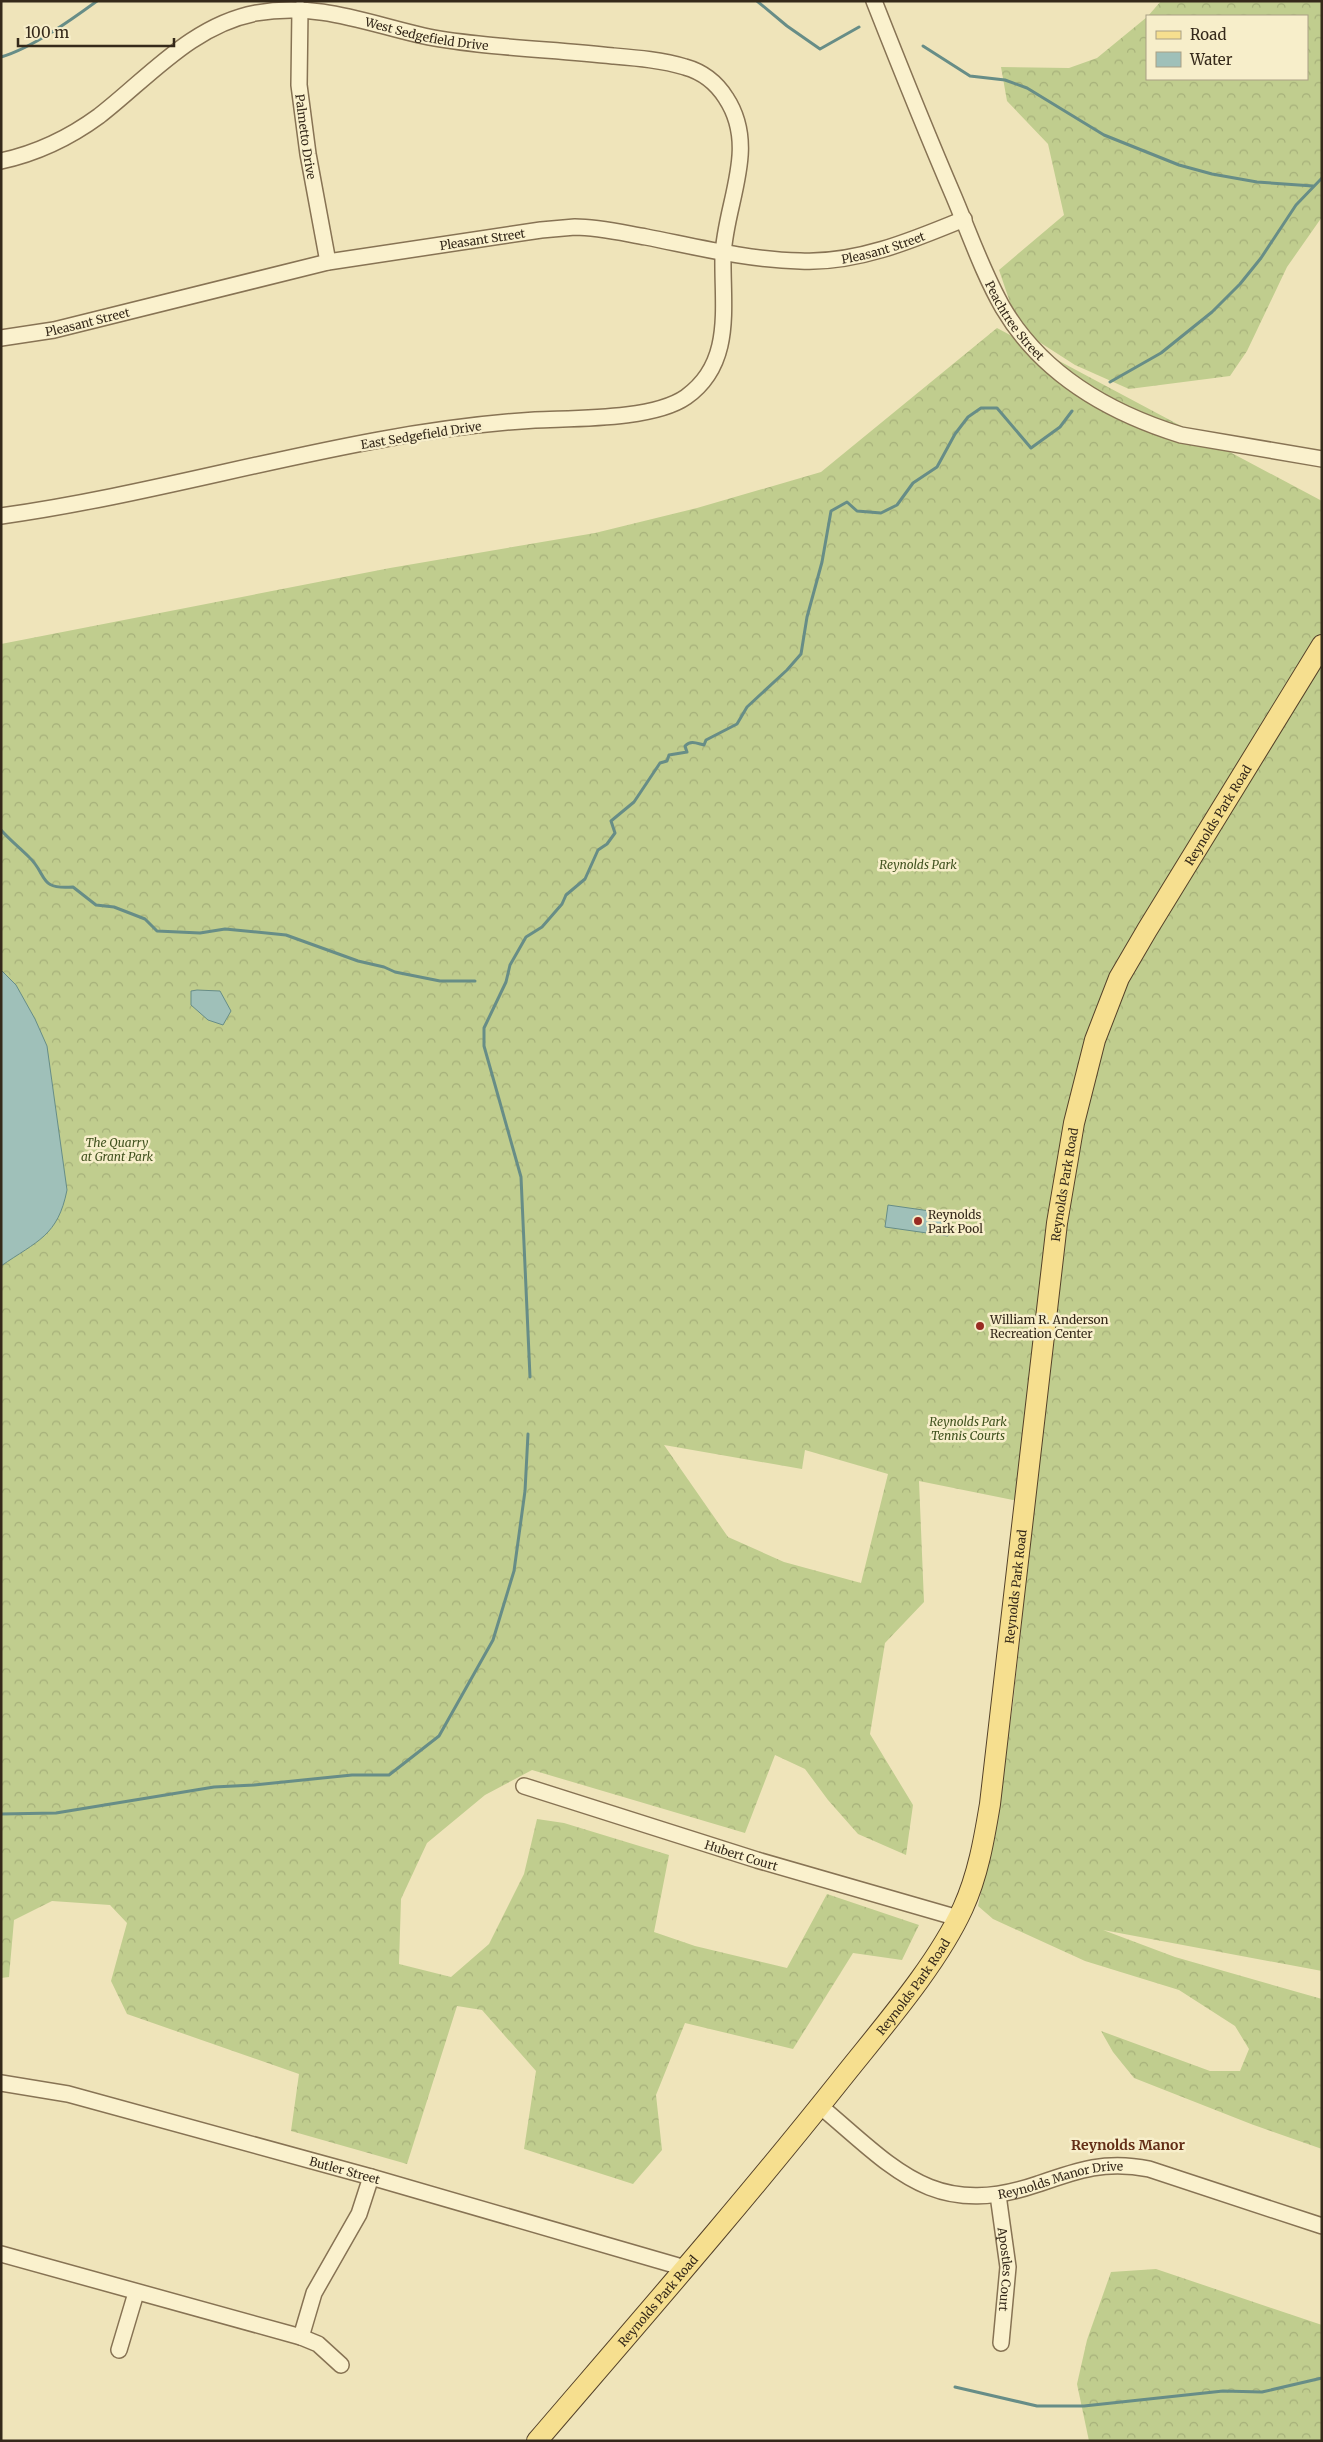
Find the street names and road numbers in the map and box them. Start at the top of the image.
street label: West Sedgefield Drive [363,14,489,53]
street label: Palmetto Drive [293,93,320,180]
street label: Pleasant Street [439,225,526,253]
street label: Pleasant Street [840,228,927,266]
street label: Peachtree Street [982,278,1048,363]
street label: Pleasant Street [44,304,131,339]
street label: East Sedgefield Drive [360,418,482,452]
street label: Reynolds Park Road [1181,762,1254,868]
street label: Reynolds Park Road [1047,1127,1081,1242]
street label: Reynolds Park Road [1001,1529,1029,1644]
street label: Hubert Court [703,1836,780,1873]
street label: Reynolds Park Road [873,1936,953,2037]
street label: Butler Street [308,2153,382,2187]
street label: Reynolds Manor Drive [997,2158,1123,2202]
street label: Apostles Court [995,2225,1016,2312]
street label: Reynolds Park Road [614,2252,700,2349]

